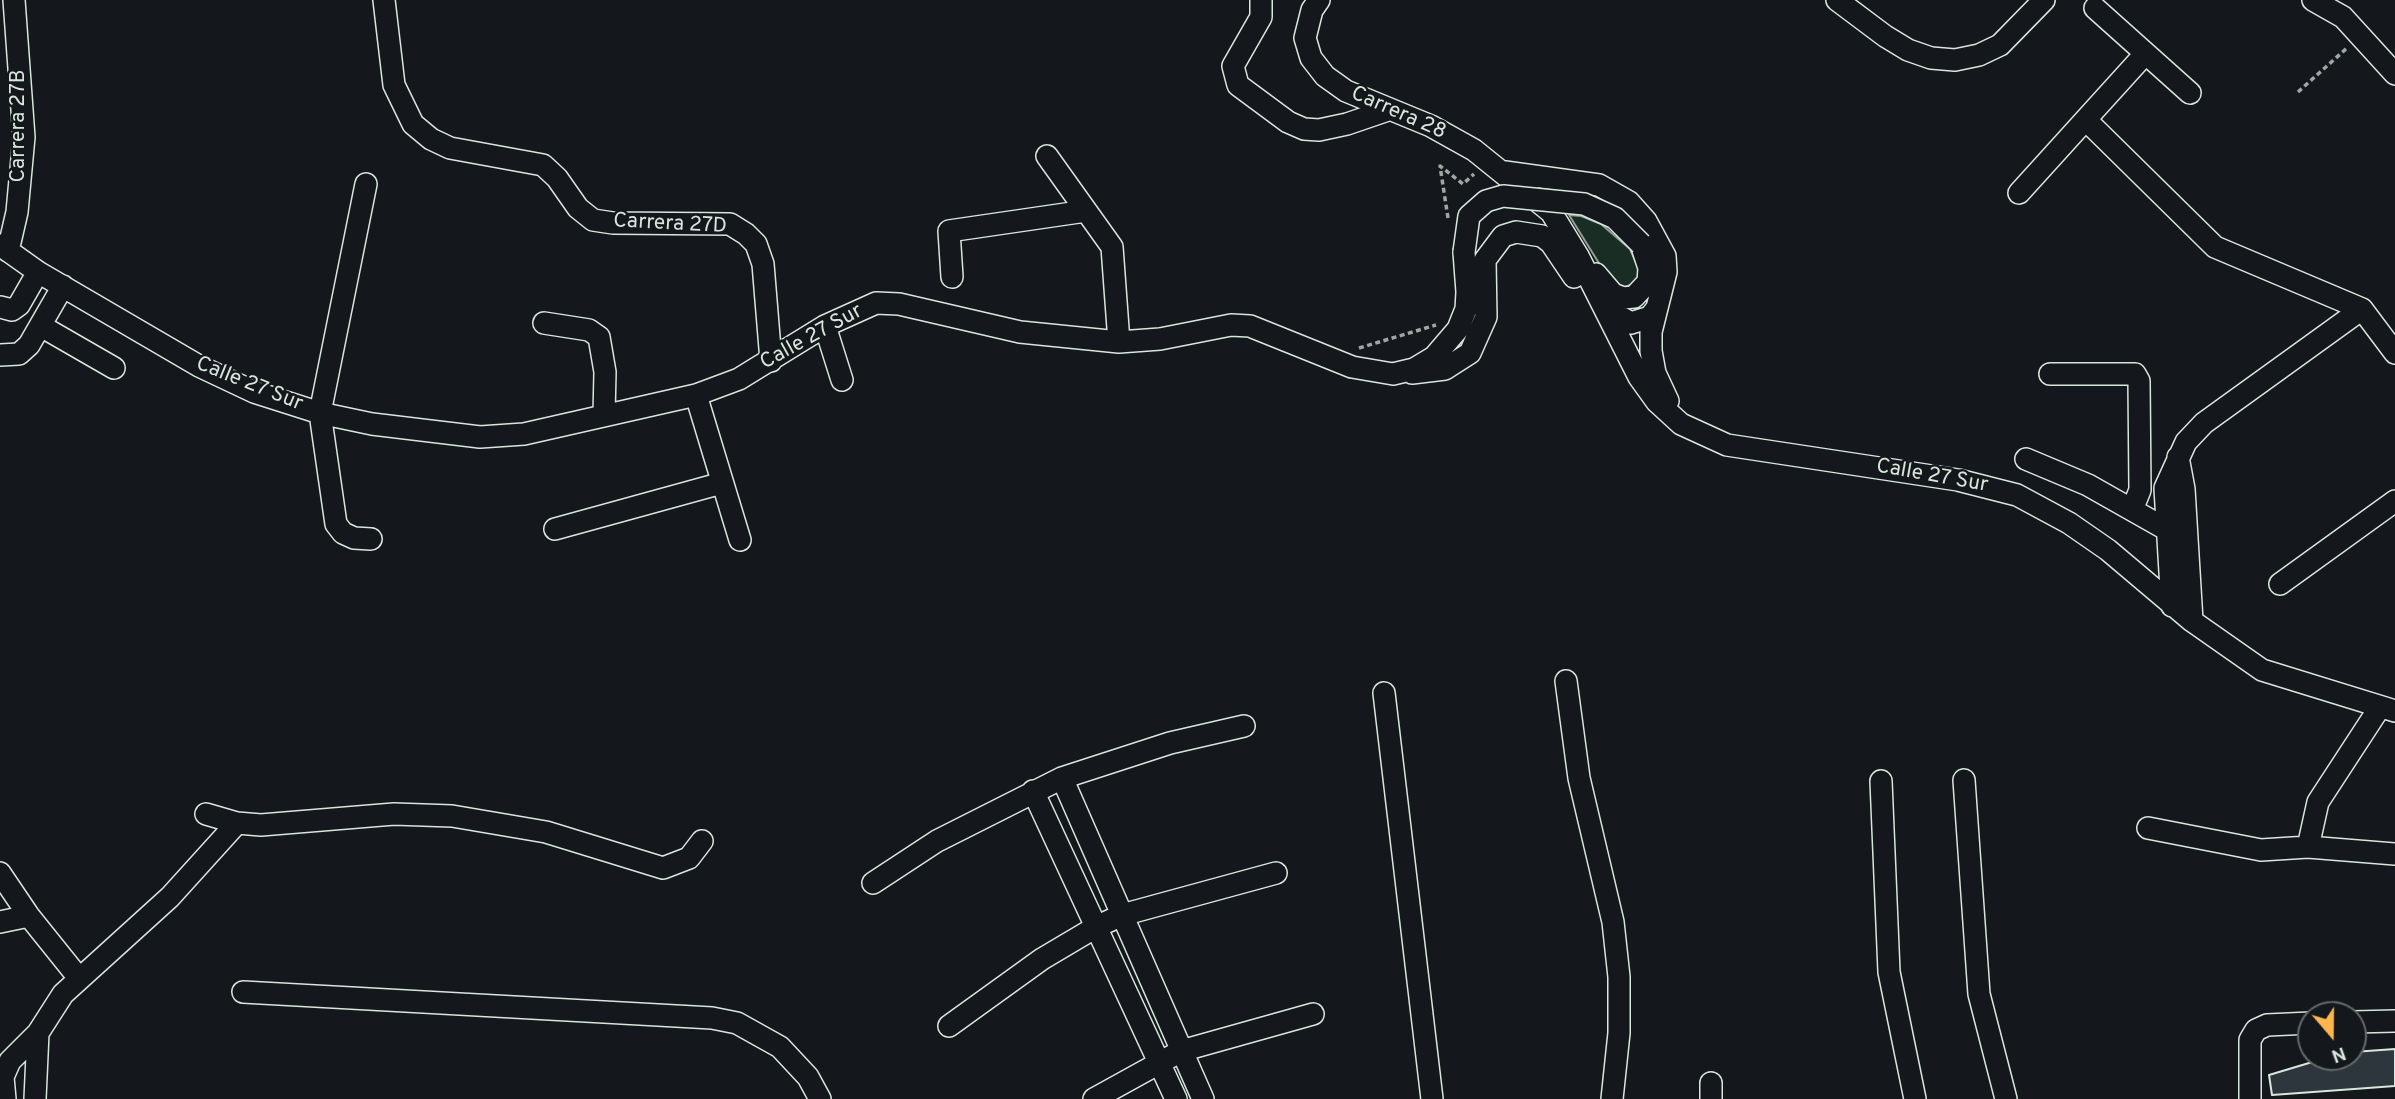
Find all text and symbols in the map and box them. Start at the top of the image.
street label: Carrera 27B [7,69,33,183]
street label: Carrera 28 [1346,82,1450,146]
street label: Carrera 27D [613,209,727,241]
street label: Calle 27 Sur [756,300,868,376]
street label: Calle 27 Sur [192,352,306,418]
street label: Calle 27 Sur [1874,455,1990,499]
north arrow [2297,1001,2367,1071]
text: N [2328,1040,2349,1067]

